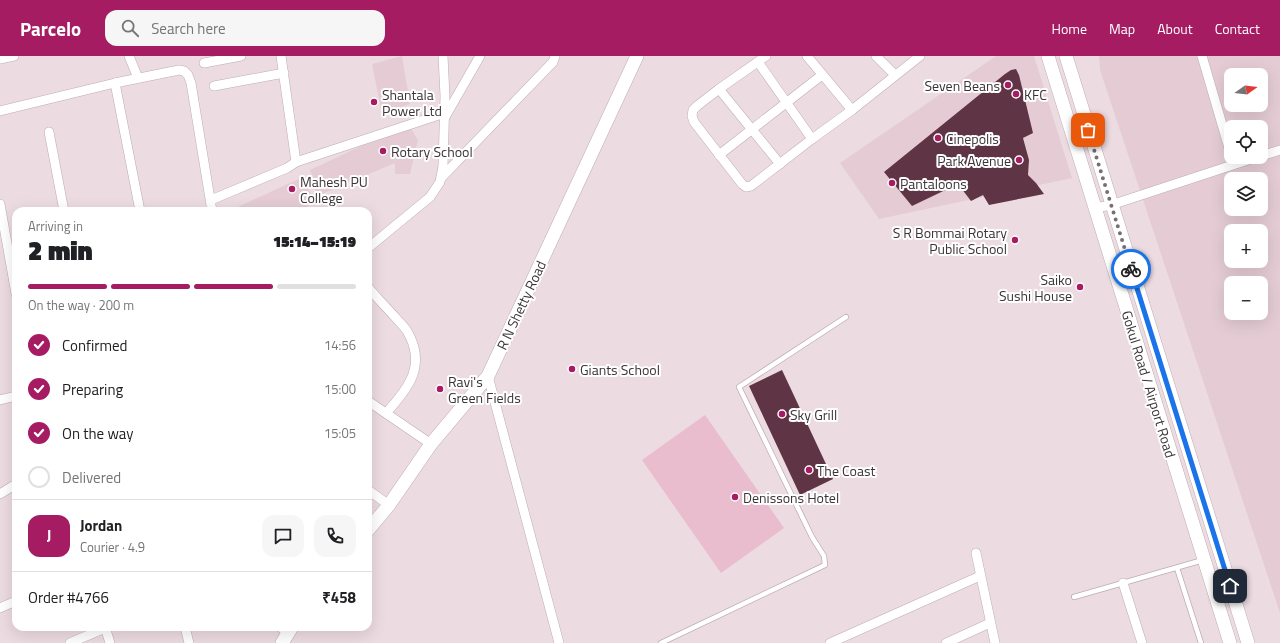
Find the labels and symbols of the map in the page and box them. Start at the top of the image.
north arrow [1224,68,1268,112]
place label: Seven Beans [924,75,1000,96]
marker: Seven Beans [1003,80,1013,90]
place label: Shantala Power Ltd [382,84,442,121]
place label: KFC [1024,84,1047,105]
marker: KFC [1011,89,1021,99]
marker: Shantala Power Ltd [369,97,379,107]
pin [1071,113,1105,147]
place label: Cinepolis [946,128,999,149]
marker: Cinepolis [933,133,943,143]
place label: Rotary School [391,141,473,162]
marker: Rotary School [378,146,388,156]
place label: Park Avenue [937,150,1011,171]
marker: Park Avenue [1014,155,1024,165]
place label: Mahesh PU College [300,171,368,208]
place label: Pantaloons [900,173,967,194]
marker: Pantaloons [887,178,897,188]
marker: Mahesh PU College [287,184,297,194]
place label: S R Bommai Rotary Public School [893,222,1007,259]
marker: S R Bommai Rotary Public School [1010,235,1020,245]
courier [1111,249,1151,289]
street label: R N Shetty Road [491,257,551,353]
place label: Saiko Sushi House [999,269,1072,306]
marker: Saiko Sushi House [1075,282,1085,292]
street label: Gokul Road / Airport Road [1117,308,1181,460]
place label: Giants School [580,359,660,380]
marker: Giants School [567,364,577,374]
place label: Ravi's Green Fields [448,371,521,408]
marker: Ravi's Green Fields [435,384,445,394]
place label: Sky Grill [790,404,837,425]
marker: Sky Grill [777,409,787,419]
place label: The Coast [817,460,875,481]
marker: The Coast [804,465,814,475]
place label: Denissons Hotel [743,487,839,508]
marker: Denissons Hotel [730,492,740,502]
pin [1213,569,1247,603]

